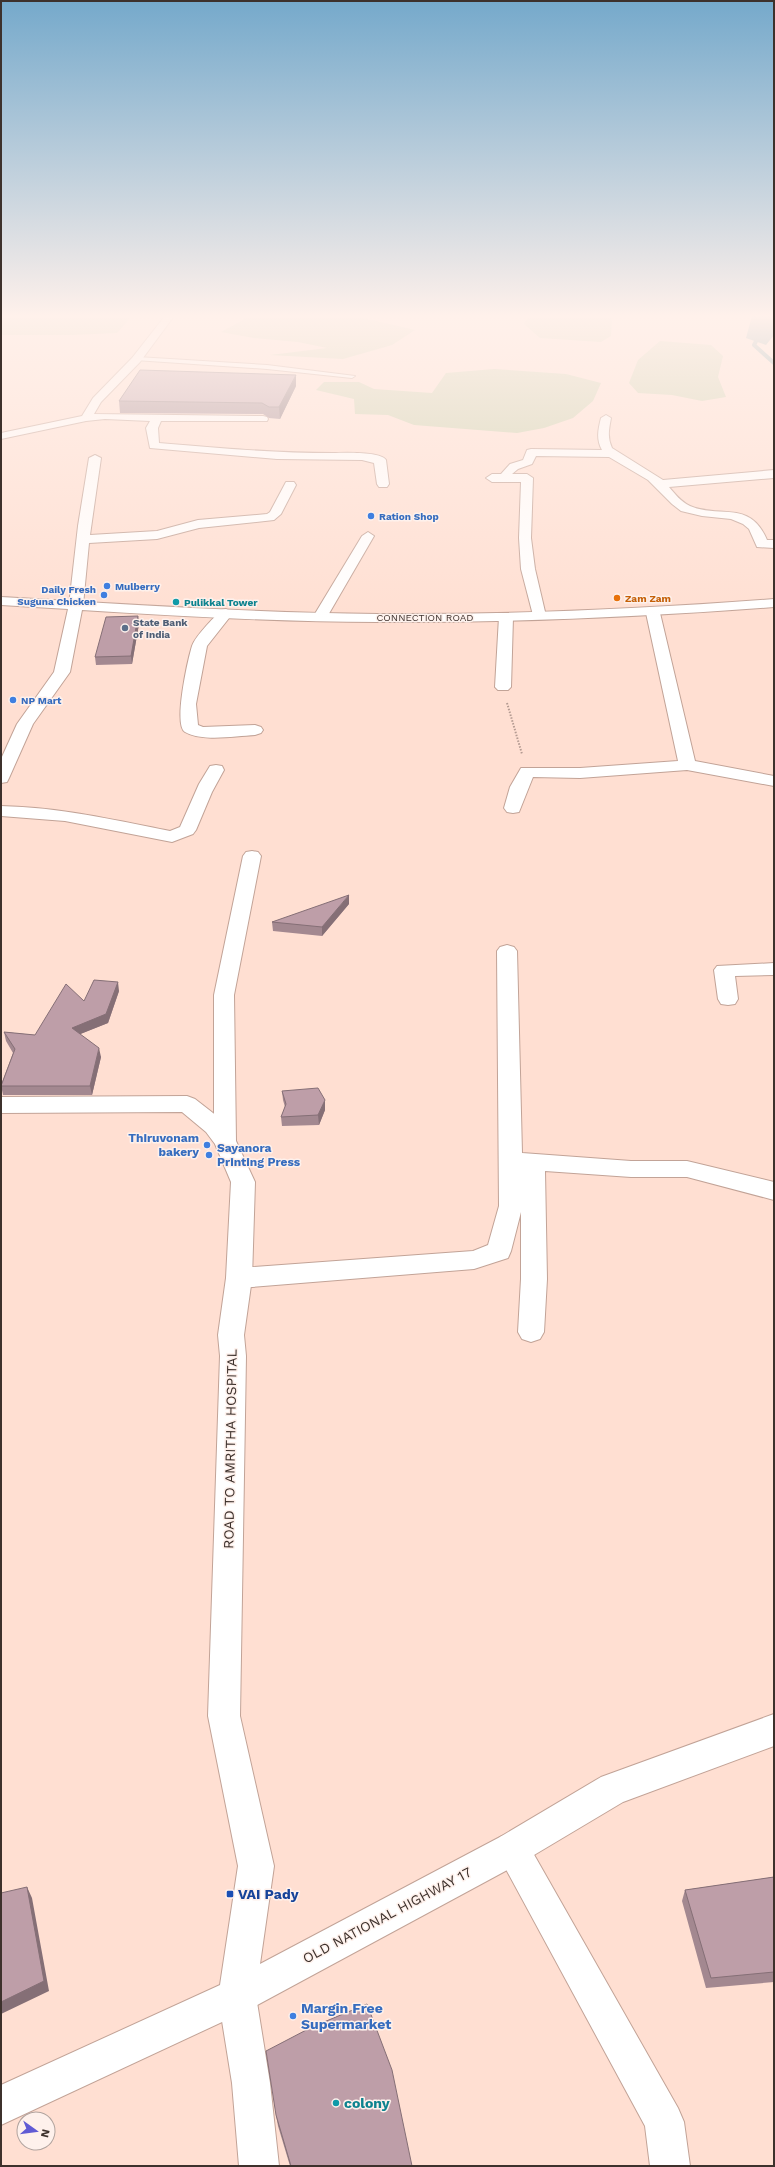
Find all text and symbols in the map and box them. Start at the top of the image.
marker: Ration Shop [366,511,376,521]
place label: Ration Shop [379,511,439,522]
marker: Mulberry [102,581,112,591]
place label: Mulberry [115,581,160,592]
place label: Daily Fresh Suguna Chicken [17,584,96,607]
marker: Daily Fresh Suguna Chicken [99,590,109,600]
marker: Zam Zam [612,593,622,603]
place label: Zam Zam [625,593,671,604]
marker: Pulikkal Tower [171,597,181,607]
place label: Pulikkal Tower [184,597,258,608]
street label: CONNECTION ROAD [377,612,474,623]
place label: State Bank of India [133,617,188,640]
marker: State Bank of India [120,623,130,633]
marker: NP Mart [8,695,18,705]
place label: NP Mart [21,695,62,706]
place label: Thiruvonam bakery [128,1131,199,1159]
marker: Thiruvonam bakery [202,1140,212,1150]
place label: Sayanora Printing Press [217,1141,301,1169]
marker: Sayanora Printing Press [204,1150,214,1160]
street label: ROAD TO AMRITHA HOSPITAL [220,1349,240,1549]
street label: OLD NATIONAL HIGHWAY 17 [300,1864,474,1966]
place label: VAI Pady [238,1886,299,1902]
marker: VAI Pady [225,1889,235,1899]
place label: Margin Free Supermarket [301,2000,391,2032]
marker: Margin Free Supermarket [288,2011,298,2021]
place label: colony [344,2095,390,2111]
marker: colony [331,2098,341,2108]
north arrow [16,2111,56,2151]
text: N [38,2128,53,2139]

